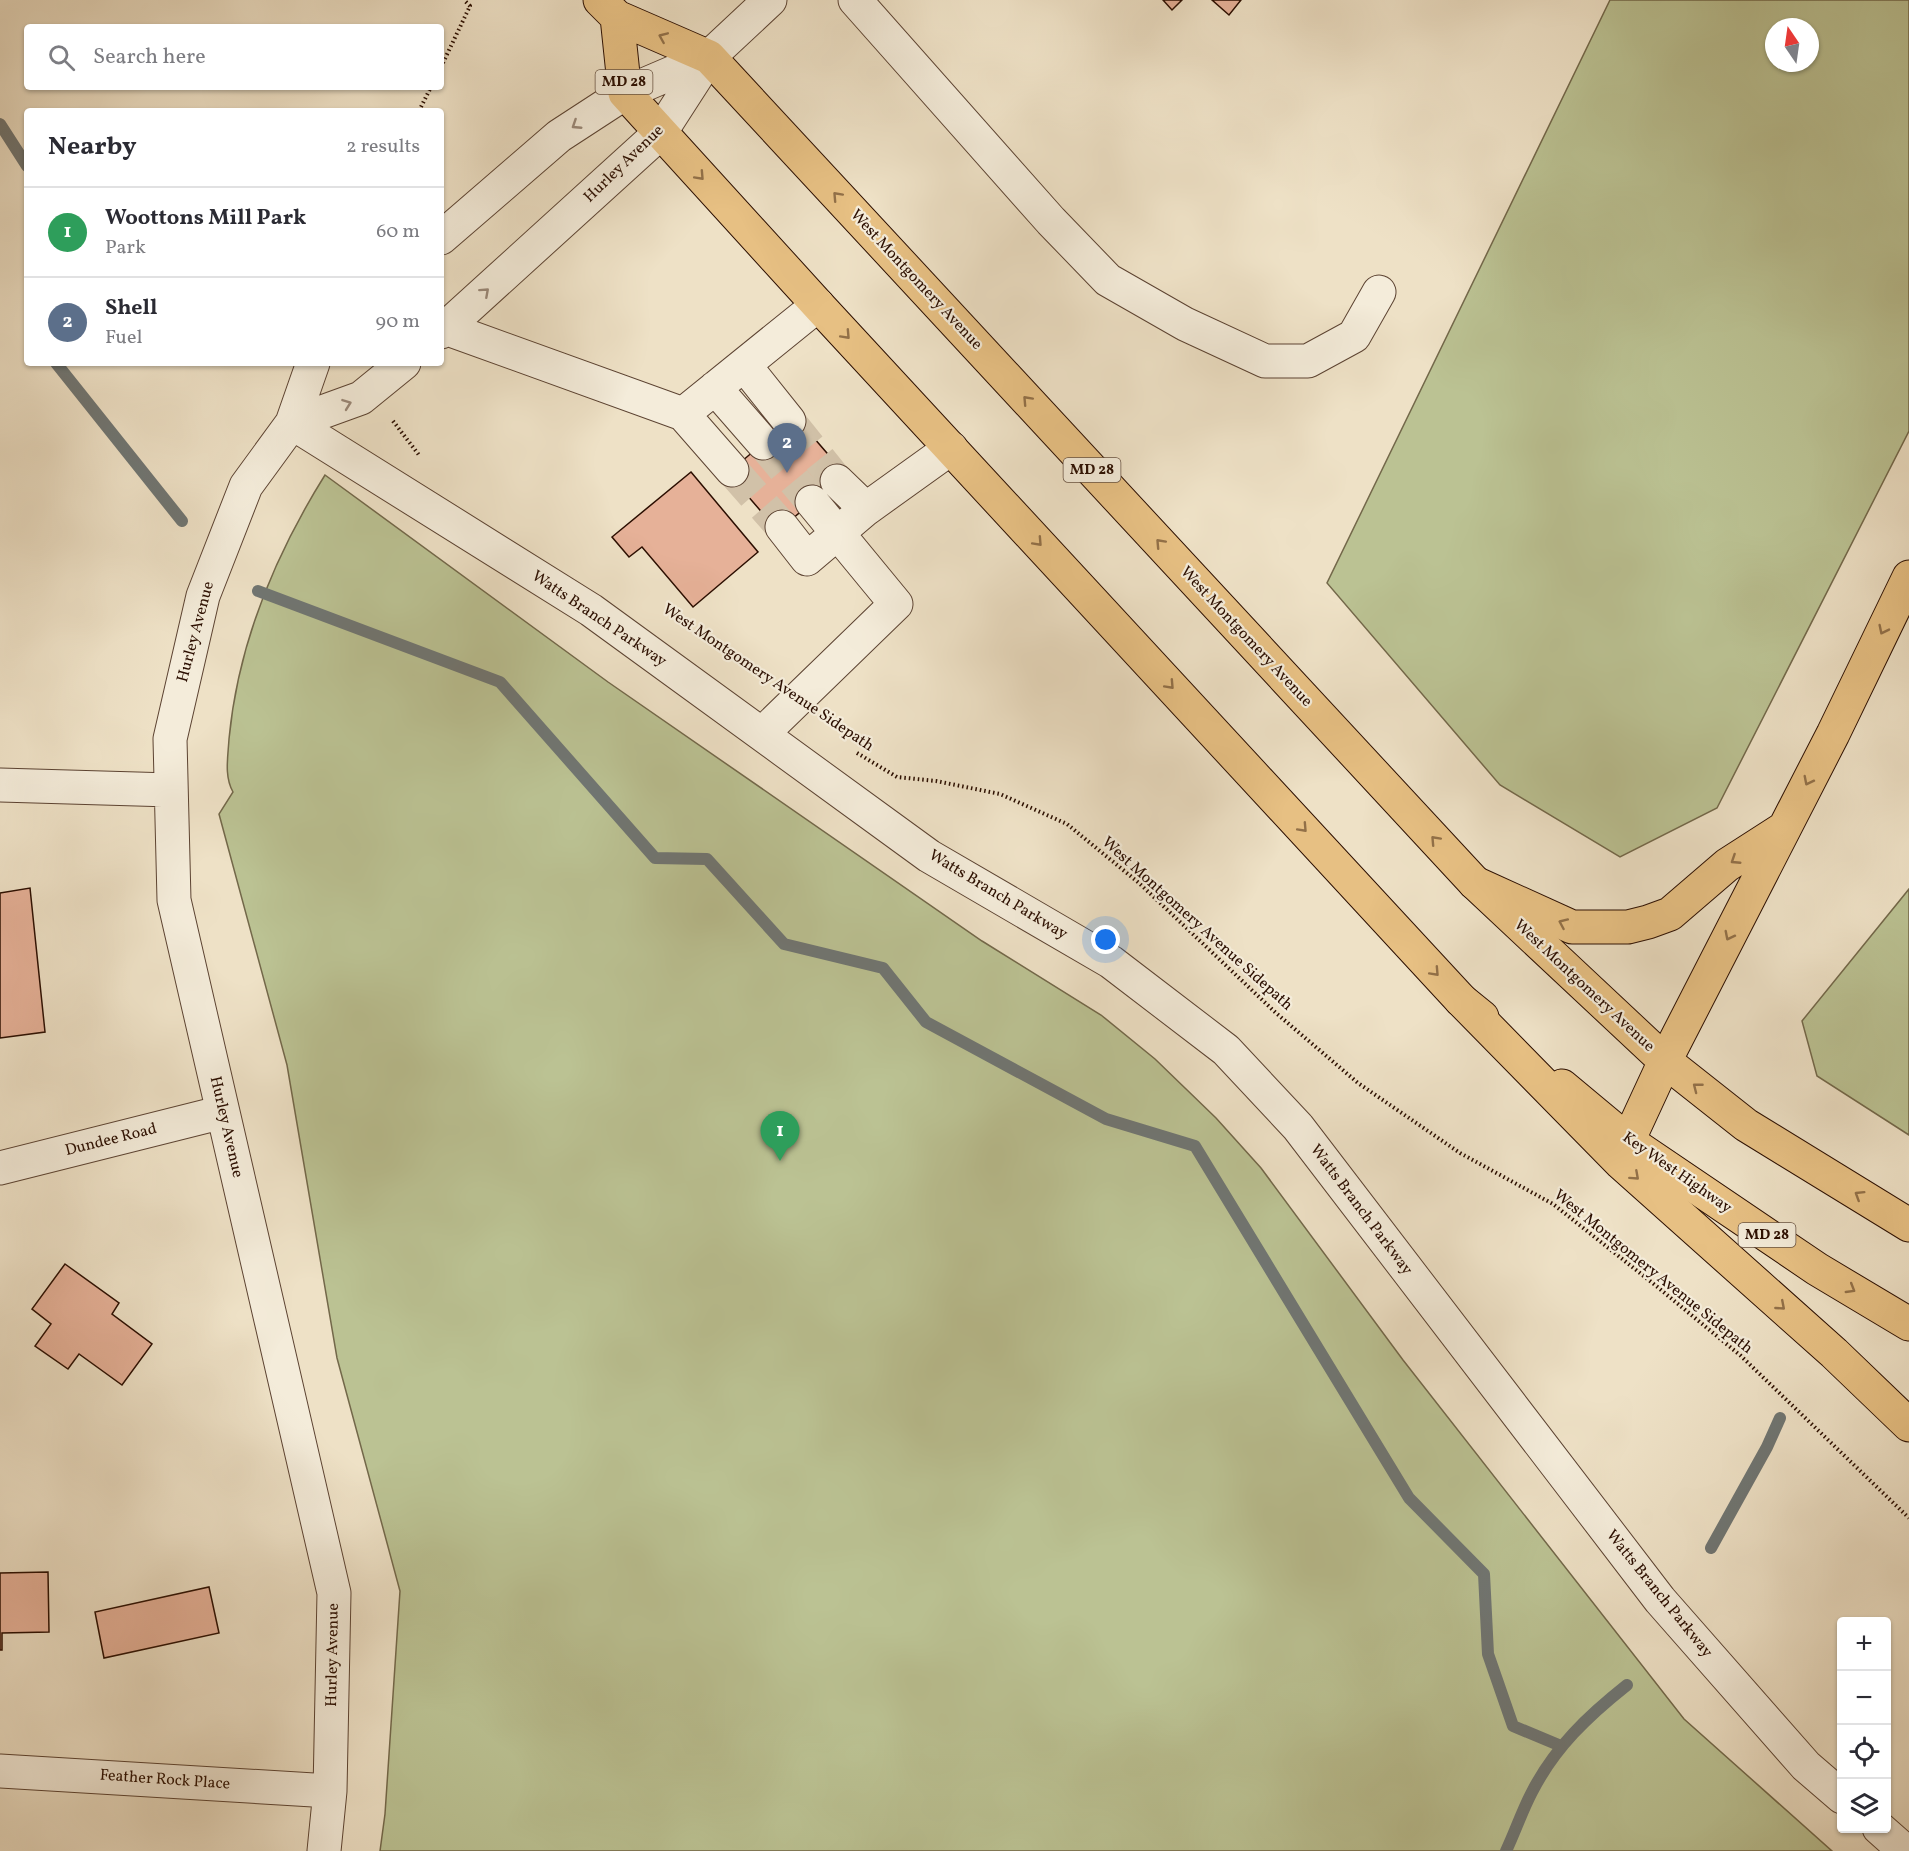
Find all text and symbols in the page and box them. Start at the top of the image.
north arrow [1765,18,1819,72]
search box [24,24,444,90]
one-way arrow [658,32,669,44]
icon: search [45,41,78,74]
text: Search here [93,42,206,73]
road number: MD 28 [596,70,652,94]
one-way arrow [572,118,583,129]
street label: Hurley Avenue [579,120,669,208]
text: Nearby [48,129,137,165]
text: 2 results [346,133,420,161]
one-way arrow [693,170,704,180]
one-way arrow [833,192,844,203]
text: Woottons Mill Park [105,203,306,234]
street label: West Montgomery Avenue [845,205,987,355]
text: 1 [63,218,72,246]
text: 60 m [376,218,420,246]
text: Park [105,234,146,262]
one-way arrow [478,288,488,299]
text: Shell [105,293,157,324]
text: 2 [62,308,73,336]
text: 90 m [376,308,420,336]
text: Fuel [105,324,142,352]
one-way arrow [839,329,850,339]
one-way arrow [1023,397,1034,407]
one-way arrow [341,398,352,411]
pin: 2 [768,424,806,473]
road number: MD 28 [1064,458,1120,482]
one-way arrow [1031,535,1042,546]
one-way arrow [1156,540,1167,550]
street label: West Montgomery Avenue [1175,562,1317,712]
street label: Watts Branch Parkway [527,566,671,673]
street label: Hurley Avenue [172,579,220,685]
street label: West Montgomery Avenue Sidepath [658,599,878,757]
one-way arrow [1879,623,1891,634]
one-way arrow [1163,678,1174,689]
one-way arrow [1804,775,1816,786]
one-way arrow [1296,822,1307,832]
street label: West Montgomery Avenue Sidepath [1097,832,1297,1016]
one-way arrow [1431,837,1442,847]
street label: Watts Branch Parkway [924,845,1072,945]
one-way arrow [1731,853,1742,864]
street label: West Montgomery Avenue [1509,915,1659,1057]
one-way arrow [1558,918,1569,930]
your location [1091,925,1120,954]
one-way arrow [1725,930,1736,940]
one-way arrow [1428,965,1439,975]
street label: Hurley Avenue [204,1074,248,1180]
one-way arrow [1693,1083,1704,1094]
pin: 1 [760,1112,800,1161]
street label: Dundee Road [63,1118,159,1162]
street label: Key West Highway [1618,1127,1736,1219]
street label: Watts Branch Parkway [1304,1140,1418,1280]
one-way arrow [1628,1169,1639,1180]
street label: West Montgomery Avenue Sidepath [1549,1185,1757,1359]
one-way arrow [1855,1190,1865,1202]
road number: MD 28 [1738,1223,1796,1247]
one-way arrow [1845,1282,1855,1294]
one-way arrow [1774,1299,1784,1310]
street label: Watts Branch Parkway [1601,1525,1718,1663]
street label: Hurley Avenue [321,1603,345,1707]
map controls [1837,1617,1891,1833]
button: + [1837,1617,1891,1671]
button: − [1837,1671,1891,1725]
button: locate [1837,1725,1891,1779]
street label: Feather Rock Place [99,1764,231,1796]
button: layers [1837,1779,1891,1833]

